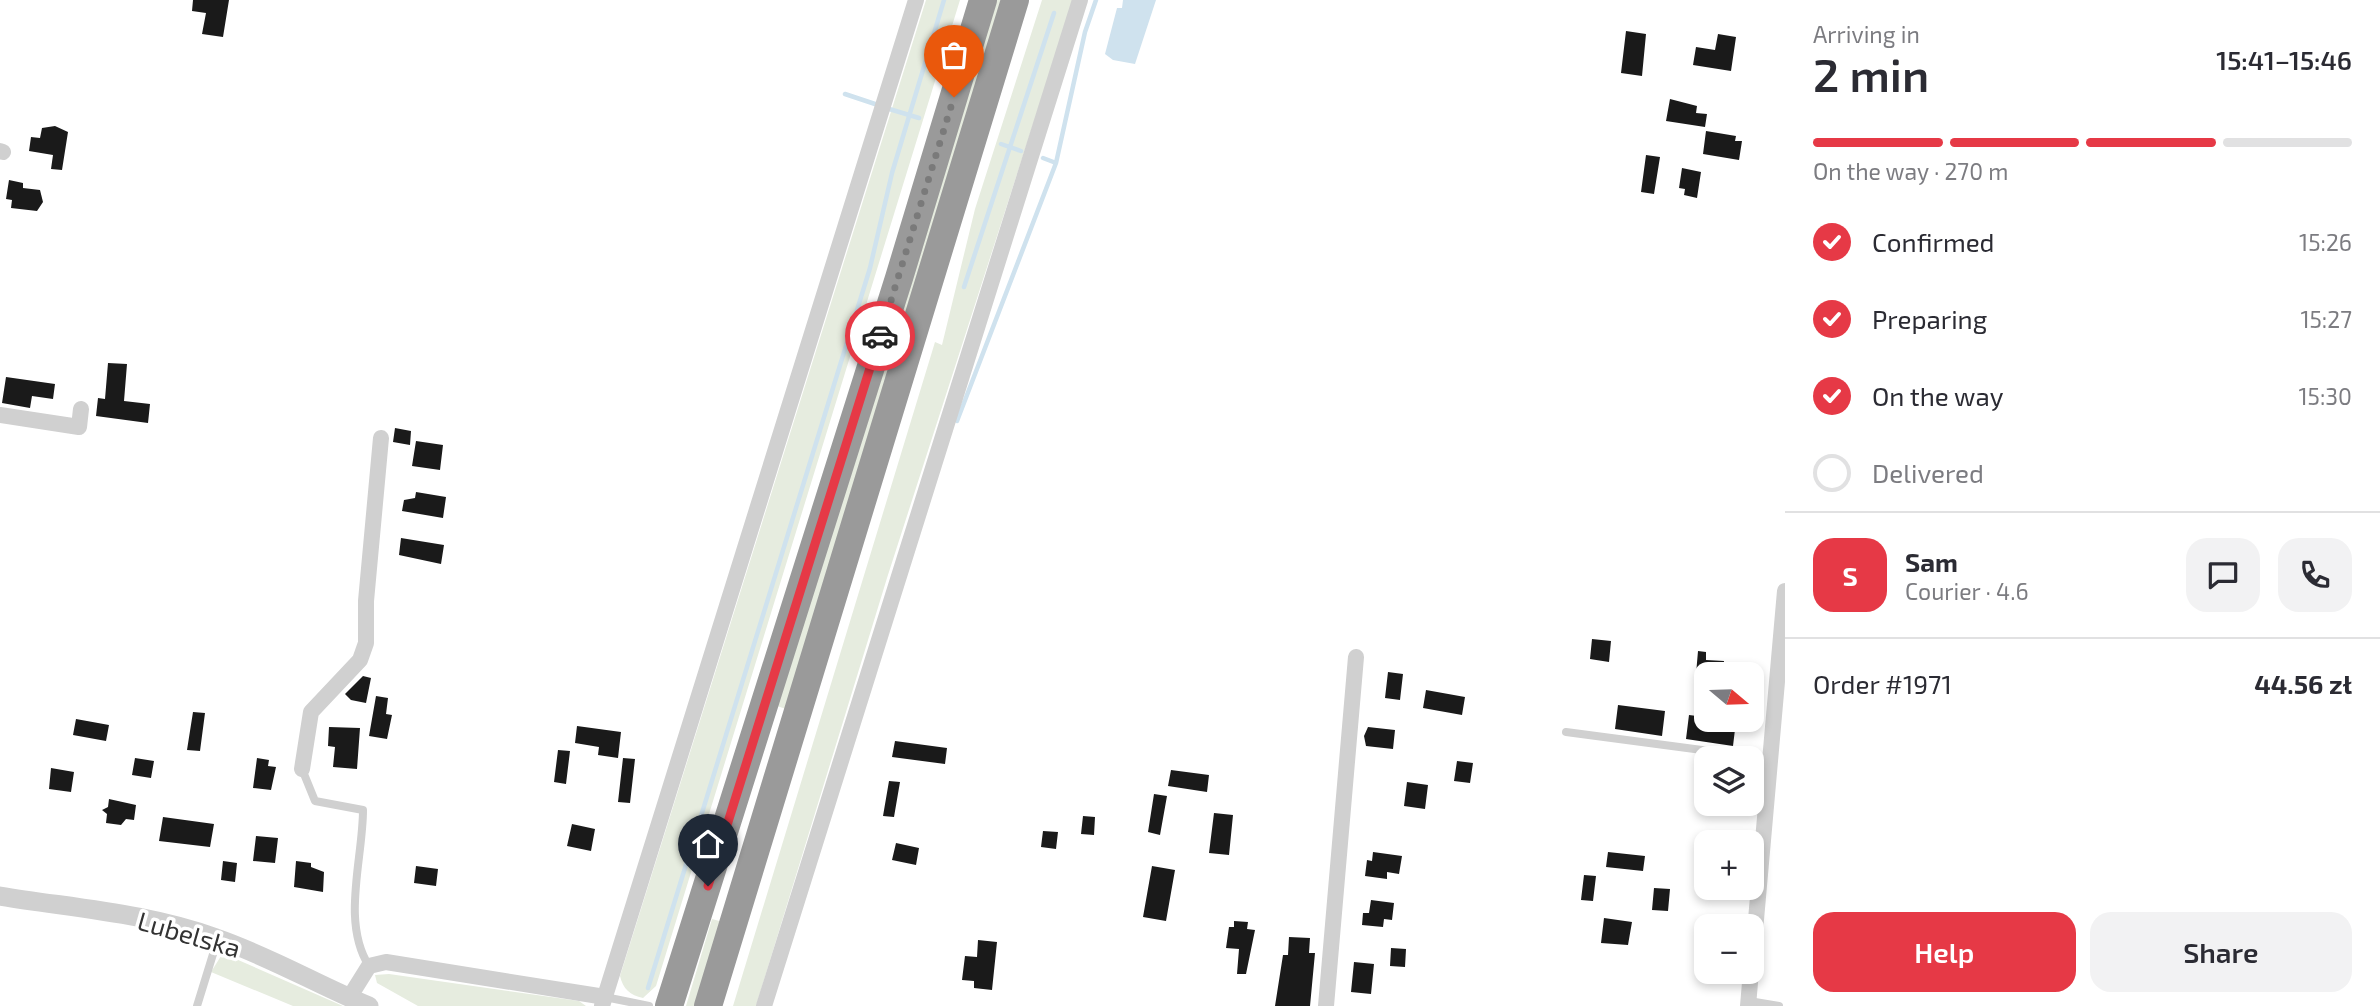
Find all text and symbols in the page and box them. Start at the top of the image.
text: Arriving in [1813,20,1920,48]
pin [924,25,984,97]
icon: bag [935,36,973,74]
text: 15:41–15:46 [2216,44,2352,75]
text: 2 min [1813,46,1929,101]
text: On the way · 270 m [1813,157,2008,185]
icon: check [1813,223,1851,261]
text: Confirmed [1872,226,1995,257]
text: 15:26 [2299,228,2352,256]
icon: check [1813,300,1851,338]
courier [845,301,915,371]
text: Preparing [1872,303,1987,334]
text: 15:27 [2300,305,2352,333]
icon: car [861,317,899,355]
icon: check [1813,377,1851,415]
text: On the way [1872,380,2003,411]
text: 15:30 [2298,382,2352,410]
text: Delivered [1872,457,1984,488]
button: chat [2186,538,2260,612]
button: phone [2278,538,2352,612]
text: Sam [1905,546,1958,577]
text: S [1842,560,1858,591]
text: Courier · 4.6 [1905,577,2029,605]
north arrow [1694,662,1764,732]
map controls [1694,662,1764,984]
text: Order #1971 [1813,668,1952,699]
text: 44.56 zł [2254,668,2352,699]
button: layers [1694,746,1764,816]
pin [678,814,738,886]
icon: home [689,825,727,863]
button: + [1694,830,1764,900]
street label: Lubelska [134,904,244,963]
button: Help [1813,912,2076,992]
button: Share [2090,912,2352,992]
button: − [1694,914,1764,984]

